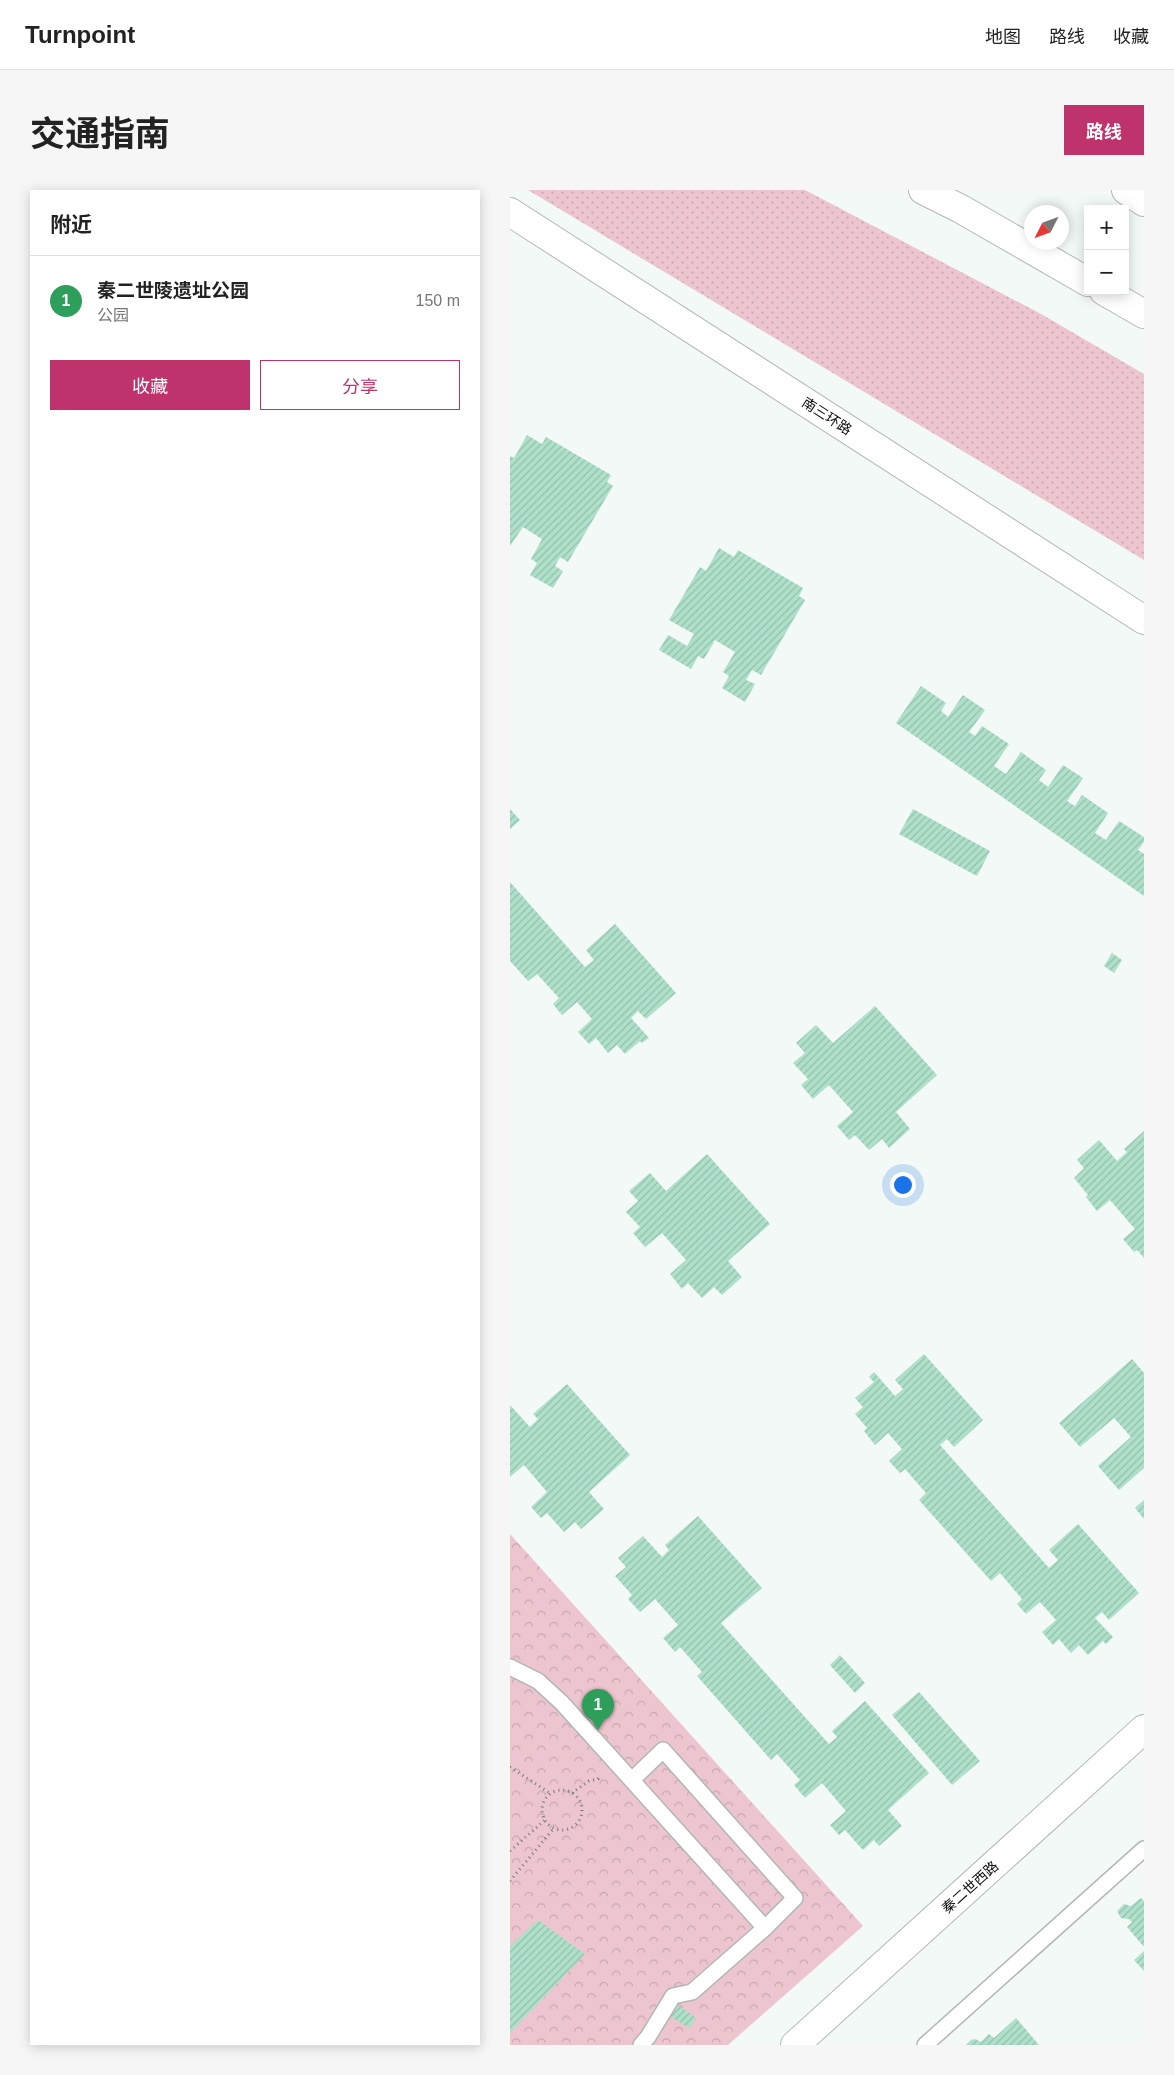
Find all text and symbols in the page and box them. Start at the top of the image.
text: Turnpoint [25,21,135,48]
text: 地图 [985,27,1021,47]
text: 路线 [1049,27,1085,47]
text: 收藏 [1113,27,1149,47]
button: 路线 [1064,105,1144,155]
text: 交通指南 [30,114,170,153]
north arrow [1024,205,1069,250]
map controls [1084,205,1129,295]
button: + [1084,205,1129,250]
text: 附近 [50,213,92,236]
button: − [1084,250,1129,295]
text: 秦二世陵遗址公园 [97,280,249,301]
text: 1 [62,292,70,309]
text: 150 m [416,292,460,309]
text: 公园 [97,307,129,324]
button: 收藏 [50,360,250,410]
button: 分享 [260,360,460,410]
street label: 南三环路 [799,394,855,438]
your location [890,1172,916,1198]
pin: 1 [582,1689,614,1730]
street label: 秦二世西路 [939,1858,1001,1916]

